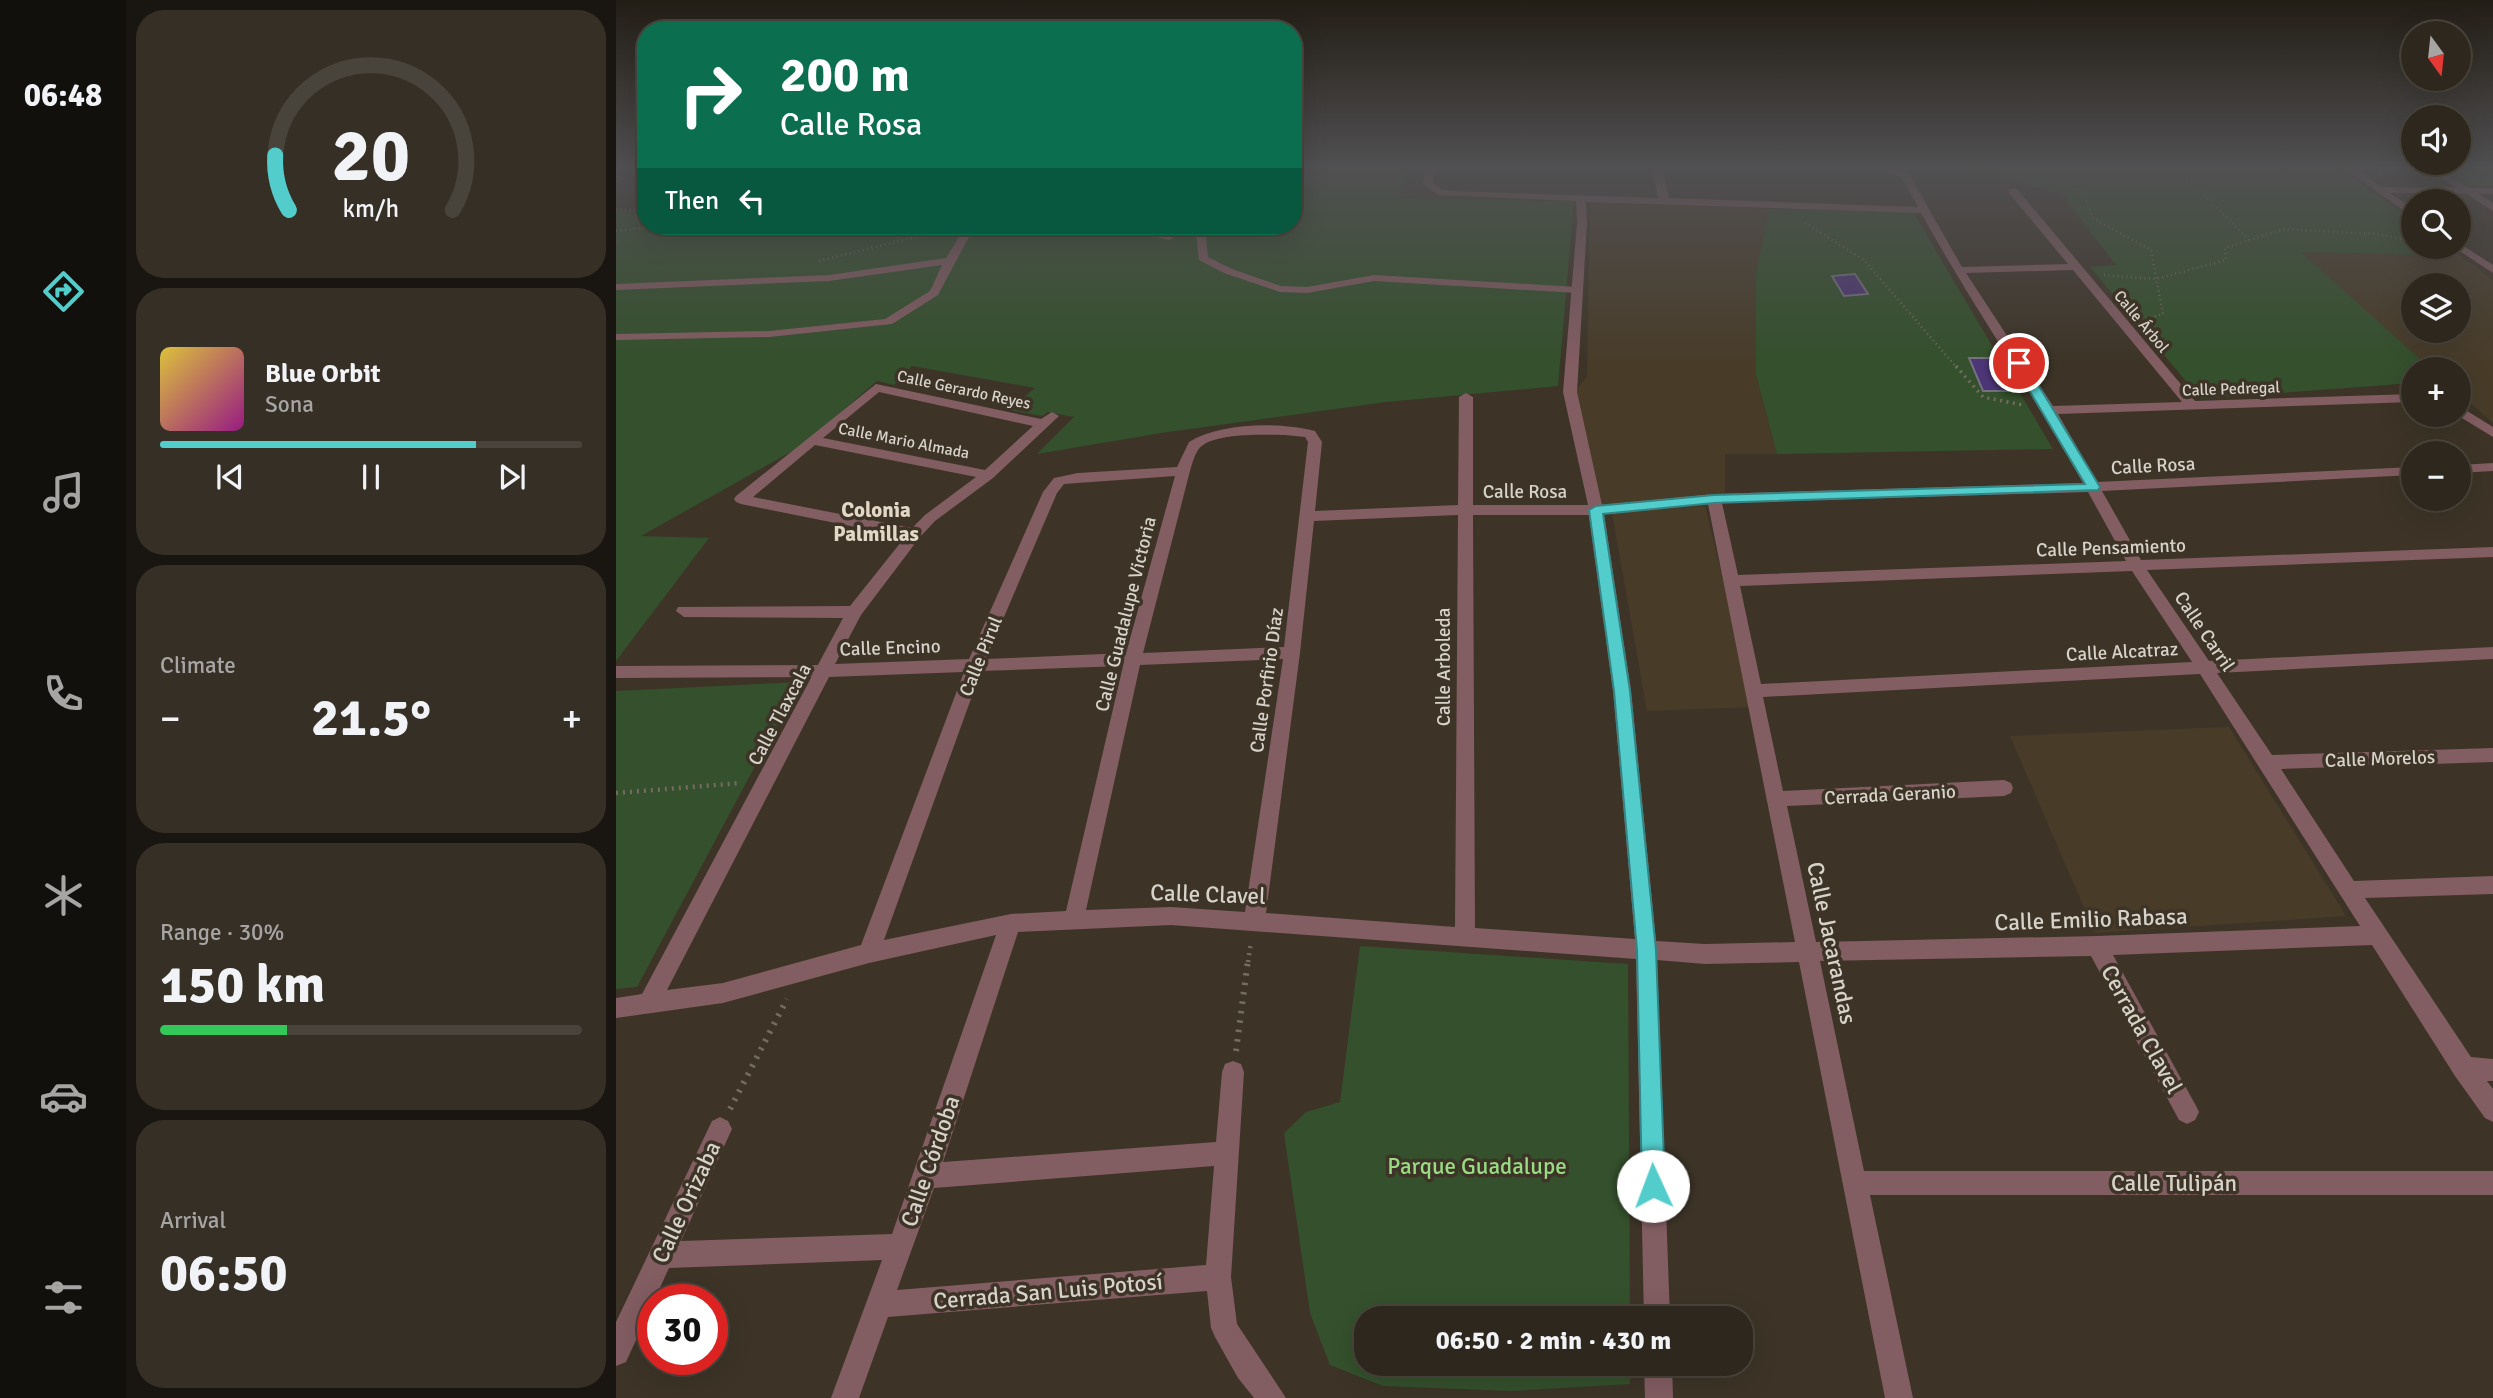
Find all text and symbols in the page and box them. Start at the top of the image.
north arrow [2401,21,2471,91]
map controls [2401,21,2471,511]
text: 200 m [780,45,910,105]
icon: right [665,49,756,140]
text: 06:48 [24,76,102,115]
text: Calle Rosa [780,105,922,144]
button: sound [2401,105,2471,175]
text: 20 [332,112,410,201]
icon: left [733,182,771,220]
text: Then [665,185,719,217]
button: search [2401,189,2471,259]
text: km/h [343,193,399,224]
icon: directions [39,267,88,316]
button: layers [2401,273,2471,343]
street label: Calle Árbol [2109,286,2173,357]
pin [1989,333,2049,393]
icon: arrive [2000,344,2038,382]
button: + [2401,357,2471,427]
text: Blue Orbit [265,358,381,390]
street label: Calle Gerardo Reyes [895,366,1032,414]
street label: Calle Pedregal [2182,377,2281,401]
text: Sona [265,390,314,419]
street label: Calle Mario Almada [836,418,971,464]
button: − [2401,441,2471,511]
street label: Calle Rosa [2110,452,2196,480]
icon: previous [211,458,249,496]
icon: pause [352,458,390,496]
icon: next [493,458,531,496]
icon: music [39,468,88,517]
street label: Calle Rosa [1483,480,1567,504]
district label: Colonia Palmillas [833,497,919,547]
street label: Calle Guadalupe Victoria [1090,514,1162,714]
street label: Calle Pensamiento [2036,533,2187,563]
street label: Calle Carril [2169,587,2240,676]
street label: Calle Porfirio Díaz [1245,606,1289,754]
street label: Calle Arboleda [1432,608,1456,726]
street label: Calle Pirul [954,613,1008,700]
street label: Calle Encino [839,634,941,662]
street label: Calle Alcatraz [2065,637,2179,667]
text: Climate [160,651,236,680]
street label: Calle Tlaxcala [743,659,817,770]
icon: phone [39,669,88,718]
text: 21.5° [311,686,431,750]
text: − [160,695,181,742]
text: + [561,695,582,742]
street label: Calle Morelos [2324,745,2436,773]
street label: Cerrada Geranio [1824,780,1957,810]
street label: Calle Jacarandas [1800,859,1863,1027]
icon: climate [39,871,88,920]
street label: Calle Clavel [1150,878,1266,911]
street label: Calle Emilio Rabasa [1994,902,2188,937]
text: Range · 30% [160,918,284,947]
text: 150 km [160,953,325,1017]
street label: Cerrada Clavel [2094,960,2189,1099]
icon: car [39,1072,88,1121]
street label: Calle Córdoba [894,1092,966,1231]
street label: Calle Orizaba [646,1137,727,1268]
position arrow [1616,1149,1690,1223]
park label: Parque Guadalupe [1387,1152,1567,1181]
street label: Calle Tulipán [2111,1169,2237,1198]
text: Arrival [160,1206,226,1235]
text: 06:50 [160,1241,288,1305]
street label: Cerrada San Luis Potosí [932,1267,1165,1316]
icon: filters [39,1273,88,1322]
speed limit sign: 30 [637,1284,728,1375]
text: 06:50 · 2 min · 430 m [1436,1325,1671,1357]

